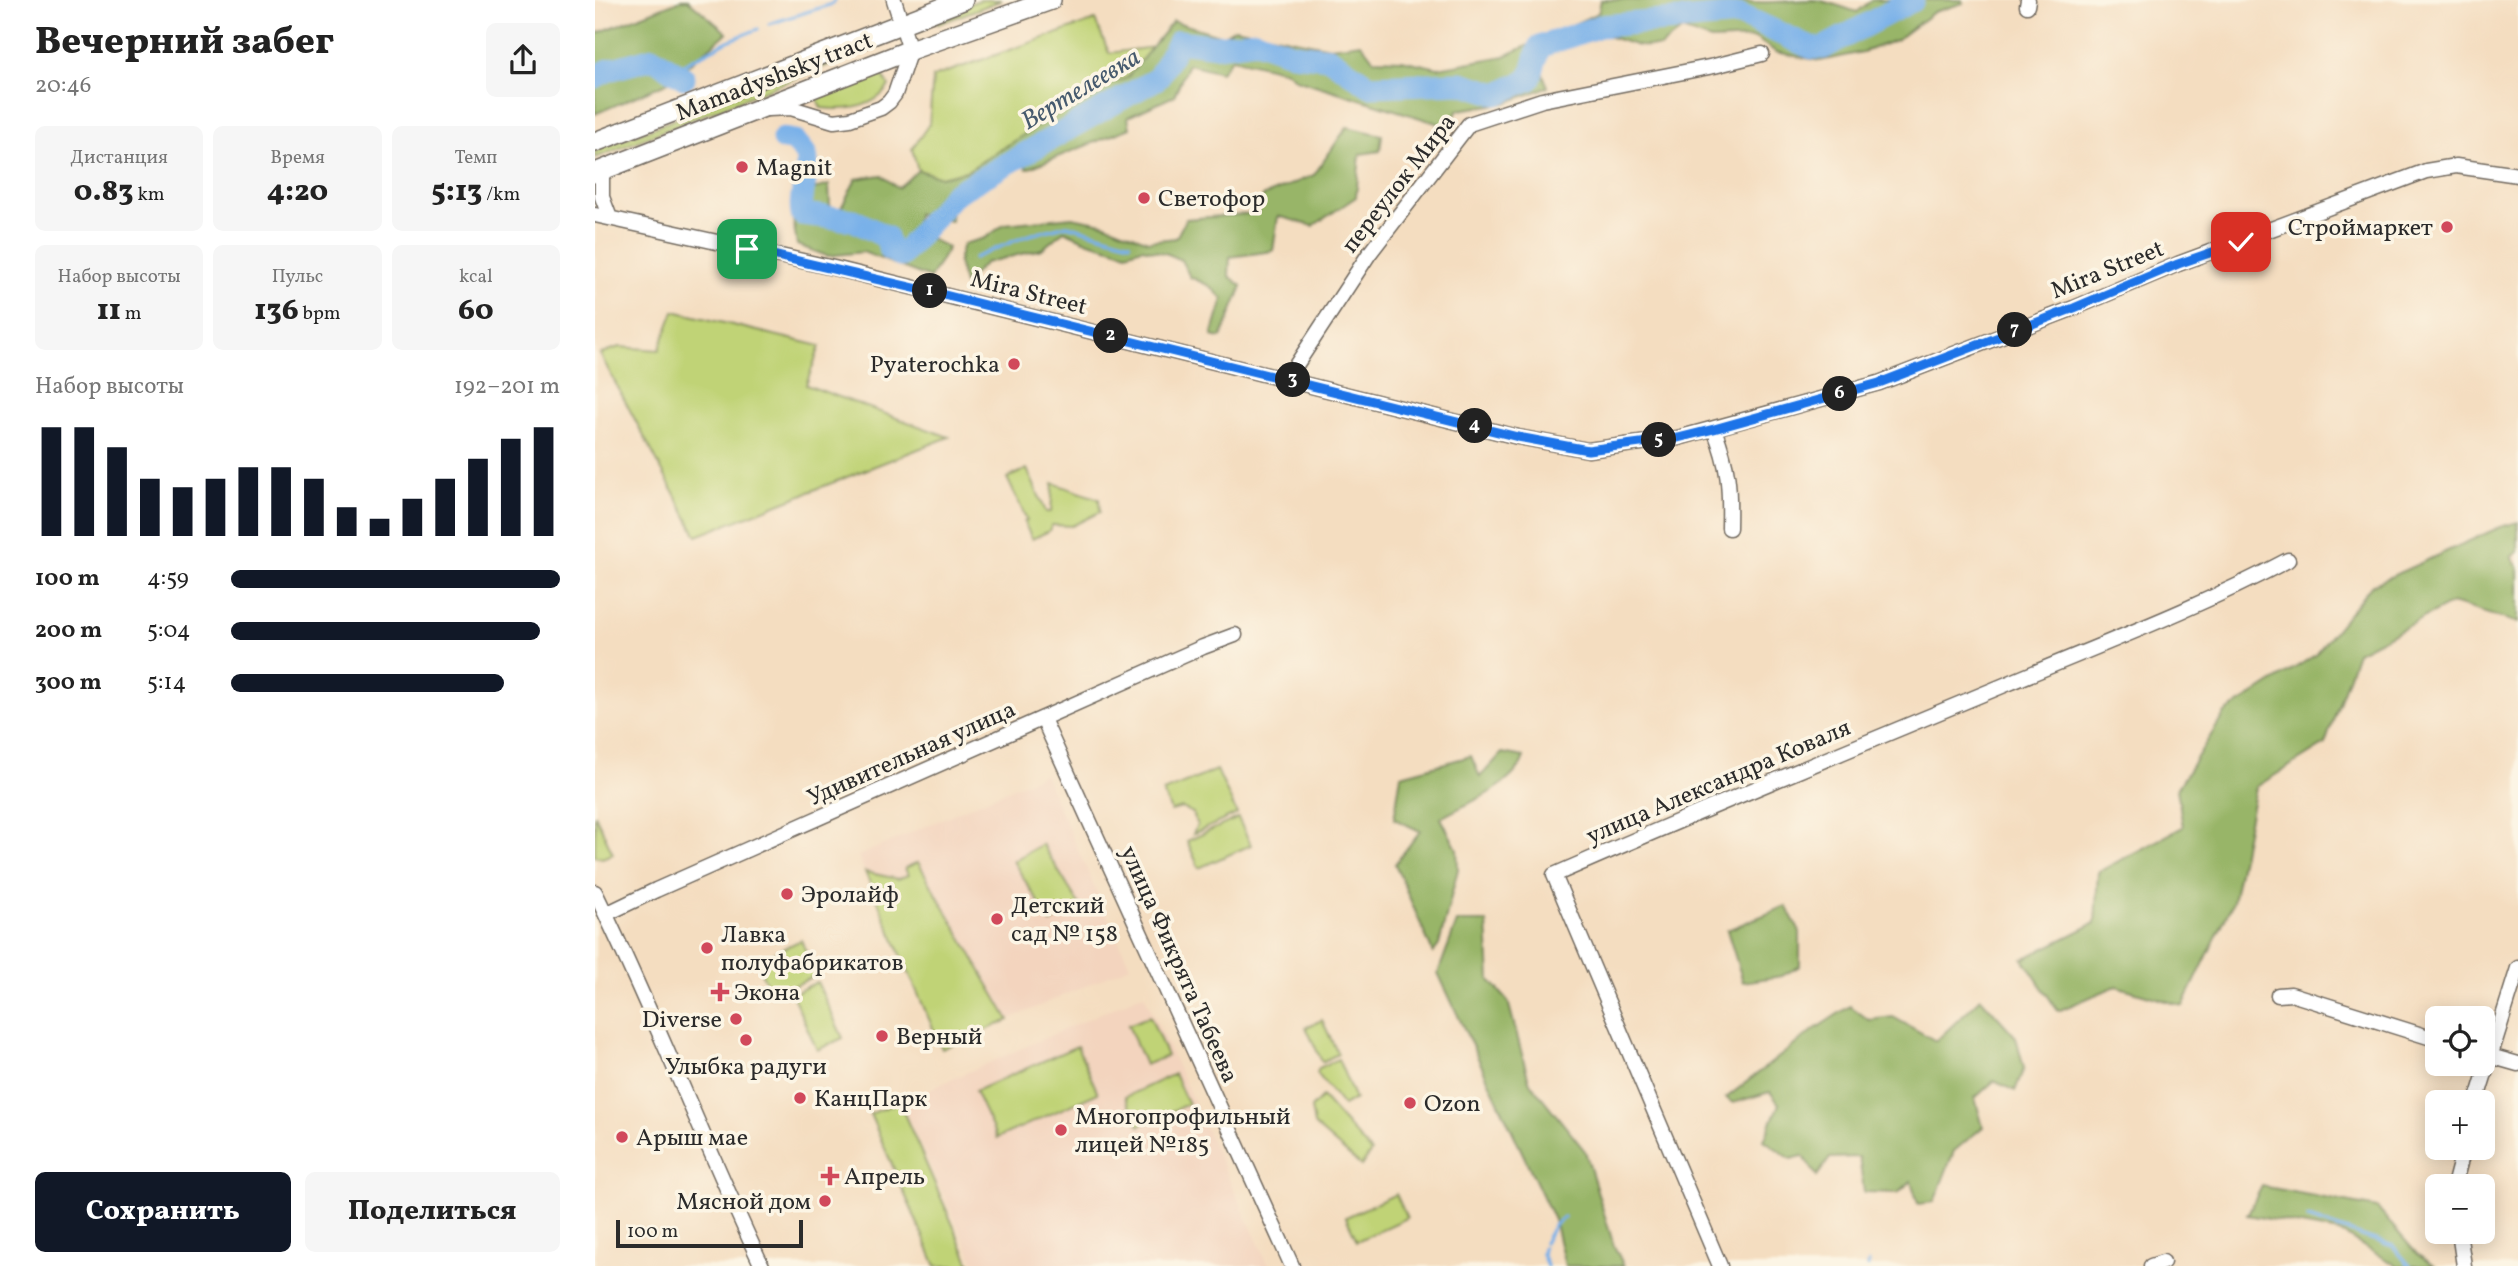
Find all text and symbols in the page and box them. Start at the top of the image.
text: Вечерний забег [35,17,334,70]
button: share [486,23,560,97]
street label: Mamadyshsky tract [671,25,878,131]
water label: Вертелеевка [1015,40,1147,139]
text: 20:46 [35,70,92,102]
street label: переулок Мира [1334,107,1465,261]
text: Дистанция [70,145,168,171]
text: Время [270,145,325,171]
text: Темп [454,145,497,171]
place label: Magnit [756,152,833,186]
marker: Magnit [734,159,750,175]
text: 0.83 [74,171,134,213]
text: 4:20 [267,171,328,213]
text: 5:13 [431,171,482,213]
text: km [134,182,165,208]
text: /km [482,182,520,208]
place label: Светофор [1158,183,1265,217]
marker: Светофор [1136,190,1152,206]
pin [2211,212,2271,272]
place label: Строймаркет [2288,212,2433,246]
pin [717,219,777,279]
marker: Строймаркет [2439,219,2455,235]
icon: check [2222,223,2260,261]
icon: arrive [728,230,766,268]
street label: Mira Street [2046,233,2169,309]
street label: Mira Street [967,263,1090,325]
text: Набор высоты [58,264,181,290]
text: Пульс [272,264,323,290]
text: kcal [459,264,493,290]
pin: 1 [913,274,947,308]
text: 1 [926,277,933,303]
text: 11 [97,290,121,332]
text: 136 [254,290,299,332]
text: 60 [458,290,494,332]
text: m [121,301,142,327]
text: bpm [299,301,341,327]
pin: 7 [1997,312,2033,348]
text: 7 [2010,316,2019,342]
pin: 2 [1093,318,1129,354]
text: 2 [1106,322,1115,348]
place label: Pyaterochka [870,349,1000,383]
marker: Pyaterochka [1006,356,1022,372]
pin: 3 [1275,362,1311,398]
text: 3 [1288,366,1297,392]
text: Набор высоты [35,371,184,403]
text: 192–201 m [454,371,560,403]
pin: 6 [1823,376,1857,412]
text: 6 [1834,380,1845,406]
pin: 4 [1457,408,1493,444]
text: 4 [1469,412,1480,438]
pin: 5 [1641,422,1677,458]
text: 5 [1654,426,1663,452]
text: 100 m [35,563,100,595]
text: 4:59 [147,563,189,595]
text: 200 m [35,615,102,647]
text: 5:04 [147,615,190,647]
text: 300 m [35,667,102,699]
text: 5:14 [147,667,186,699]
street label: Удивительная улица [802,693,1022,816]
street label: улица Александра Коваля [1581,712,1856,854]
street label: улица Фикрята Табеева [1110,841,1246,1089]
place label: Эролайф [801,879,899,913]
marker: Эролайф [779,886,795,902]
place label: Детский сад № 158 [1011,890,1118,952]
marker: Детский сад № 158 [989,911,1005,927]
place label: Лавка полуфабрикатов [721,919,904,981]
marker: Лавка полуфабрикатов [699,940,715,956]
place label: Экона [734,977,801,1011]
marker: Экона [712,984,728,1000]
place label: Diverse [642,1004,722,1038]
map controls [2425,1006,2495,1244]
button: locate [2425,1006,2495,1076]
marker: Diverse [728,1011,744,1027]
place label: Верный [896,1021,982,1055]
marker: Верный [874,1028,890,1044]
marker: Улыбка радуги [738,1032,754,1048]
place label: Улыбка радуги [665,1051,827,1085]
place label: КанцПарк [814,1083,928,1117]
place label: Ozon [1424,1088,1481,1122]
marker: КанцПарк [792,1090,808,1106]
button: + [2425,1090,2495,1160]
marker: Ozon [1402,1095,1418,1111]
place label: Многопрофильный лицей №185 [1075,1101,1291,1163]
place label: Арыш мае [636,1122,748,1156]
marker: Многопрофильный лицей №185 [1053,1122,1069,1138]
marker: Арыш мае [614,1129,630,1145]
place label: Апрель [844,1161,925,1195]
marker: Апрель [822,1168,838,1184]
button: Сохранить [35,1172,291,1252]
button: Поделиться [305,1172,560,1252]
button: − [2425,1174,2495,1244]
place label: Мясной дом [676,1186,811,1220]
marker: Мясной дом [817,1193,833,1209]
scale bar [616,1217,803,1249]
text: 100 m [627,1219,678,1245]

